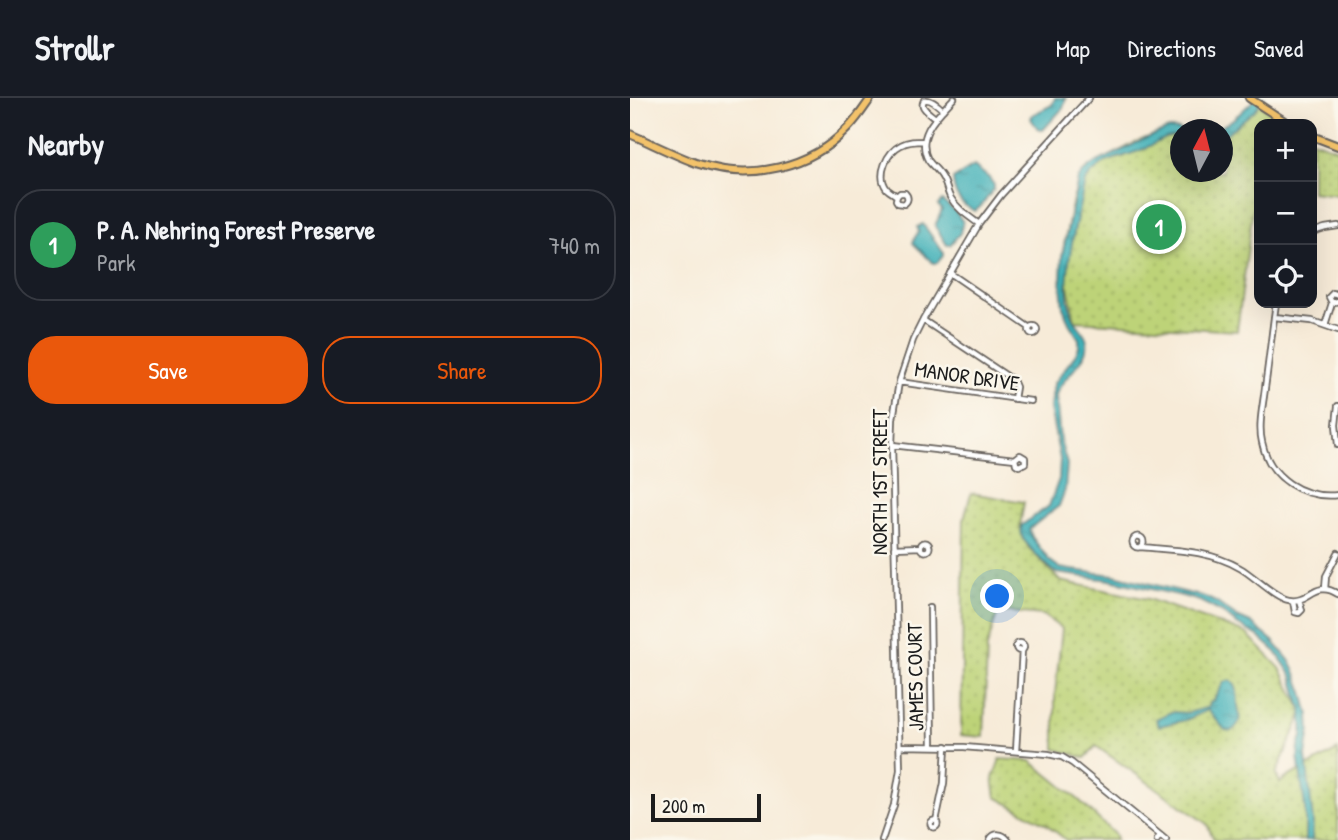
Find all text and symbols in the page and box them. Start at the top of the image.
text: Strollr [35,26,114,70]
text: Map [1056,32,1090,64]
text: Directions [1128,32,1216,64]
text: Saved [1254,32,1303,64]
north arrow [1170,119,1233,182]
map controls [1254,119,1317,308]
button: + [1254,119,1317,182]
text: Nearby [28,124,104,164]
button: − [1254,182,1317,245]
pin: 1 [1136,201,1182,253]
text: P. A. Nehring Forest Preserve [97,212,375,247]
text: 1 [49,230,57,261]
text: 740 m [549,230,600,261]
button: locate [1254,245,1317,308]
text: Park [97,247,135,278]
button: Save [28,336,308,404]
button: Share [322,336,602,404]
street label: MANOR DRIVE [913,354,1021,398]
street label: NORTH 1ST STREET [865,408,894,555]
your location [980,579,1014,613]
street label: JAMES COURT [900,621,930,731]
scale bar [651,791,761,823]
text: 200 m [662,793,705,819]

